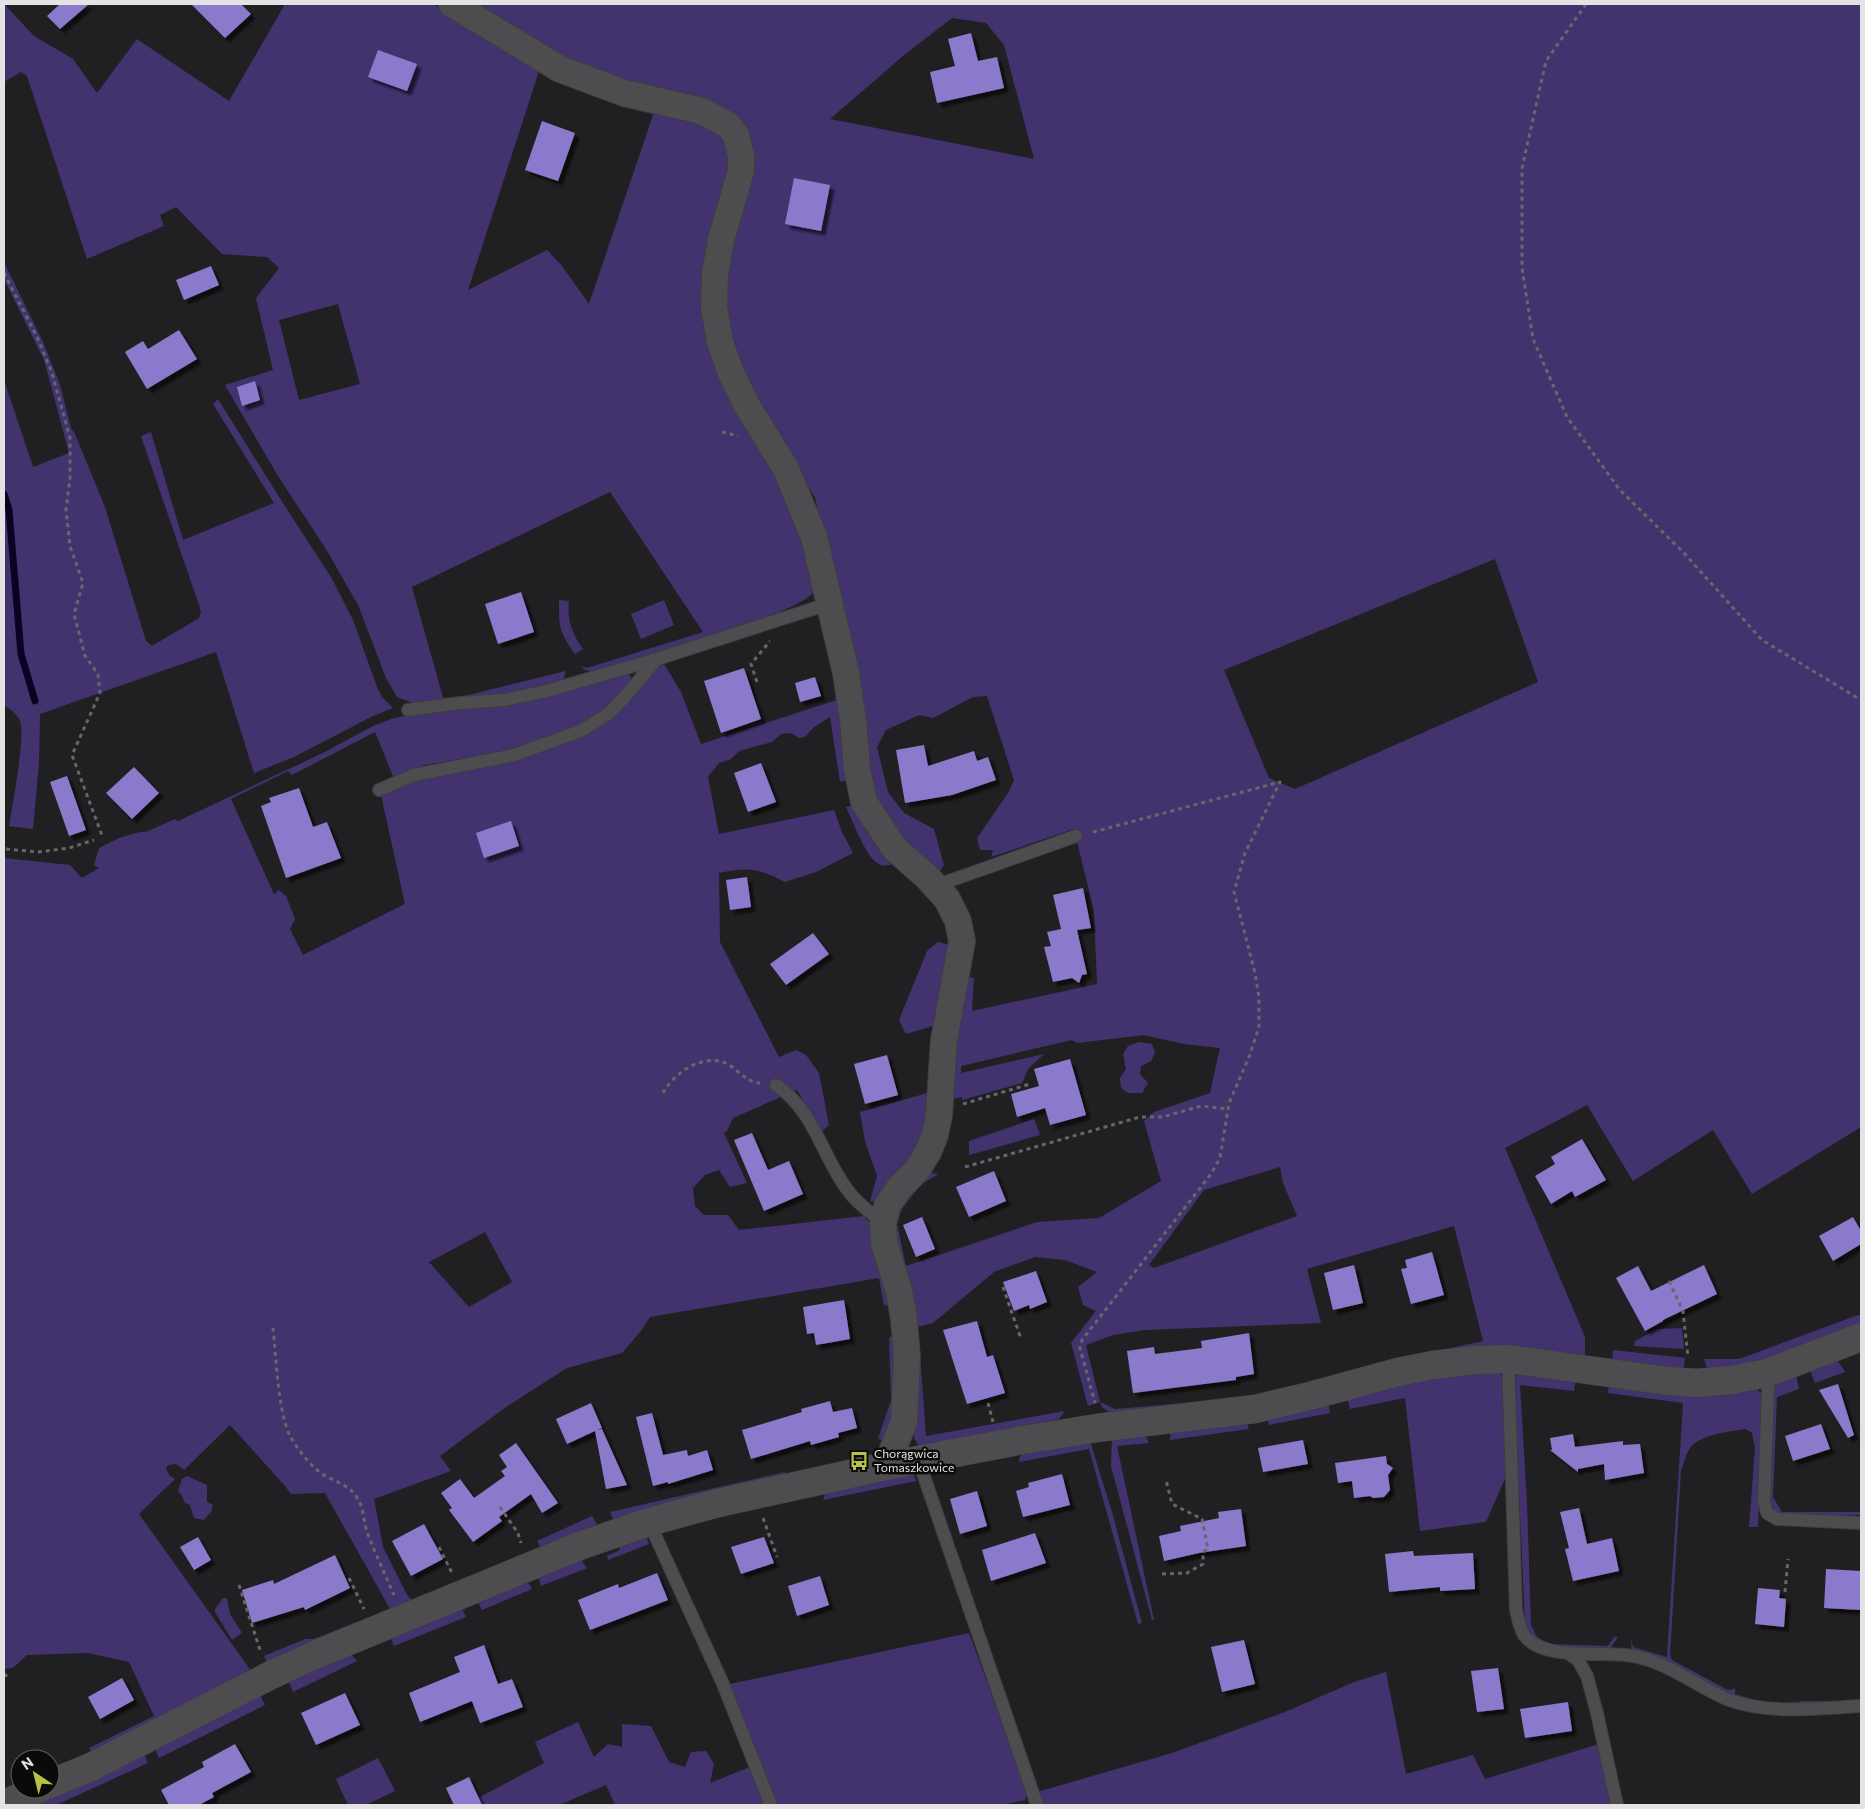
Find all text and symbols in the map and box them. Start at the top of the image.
place label: Chorągwica Tomaszkowice [874,1446,954,1474]
bus stop icon: Chorągwica Tomaszkowice [848,1450,870,1472]
north arrow [10,1749,60,1799]
text: N [18,1753,36,1773]

